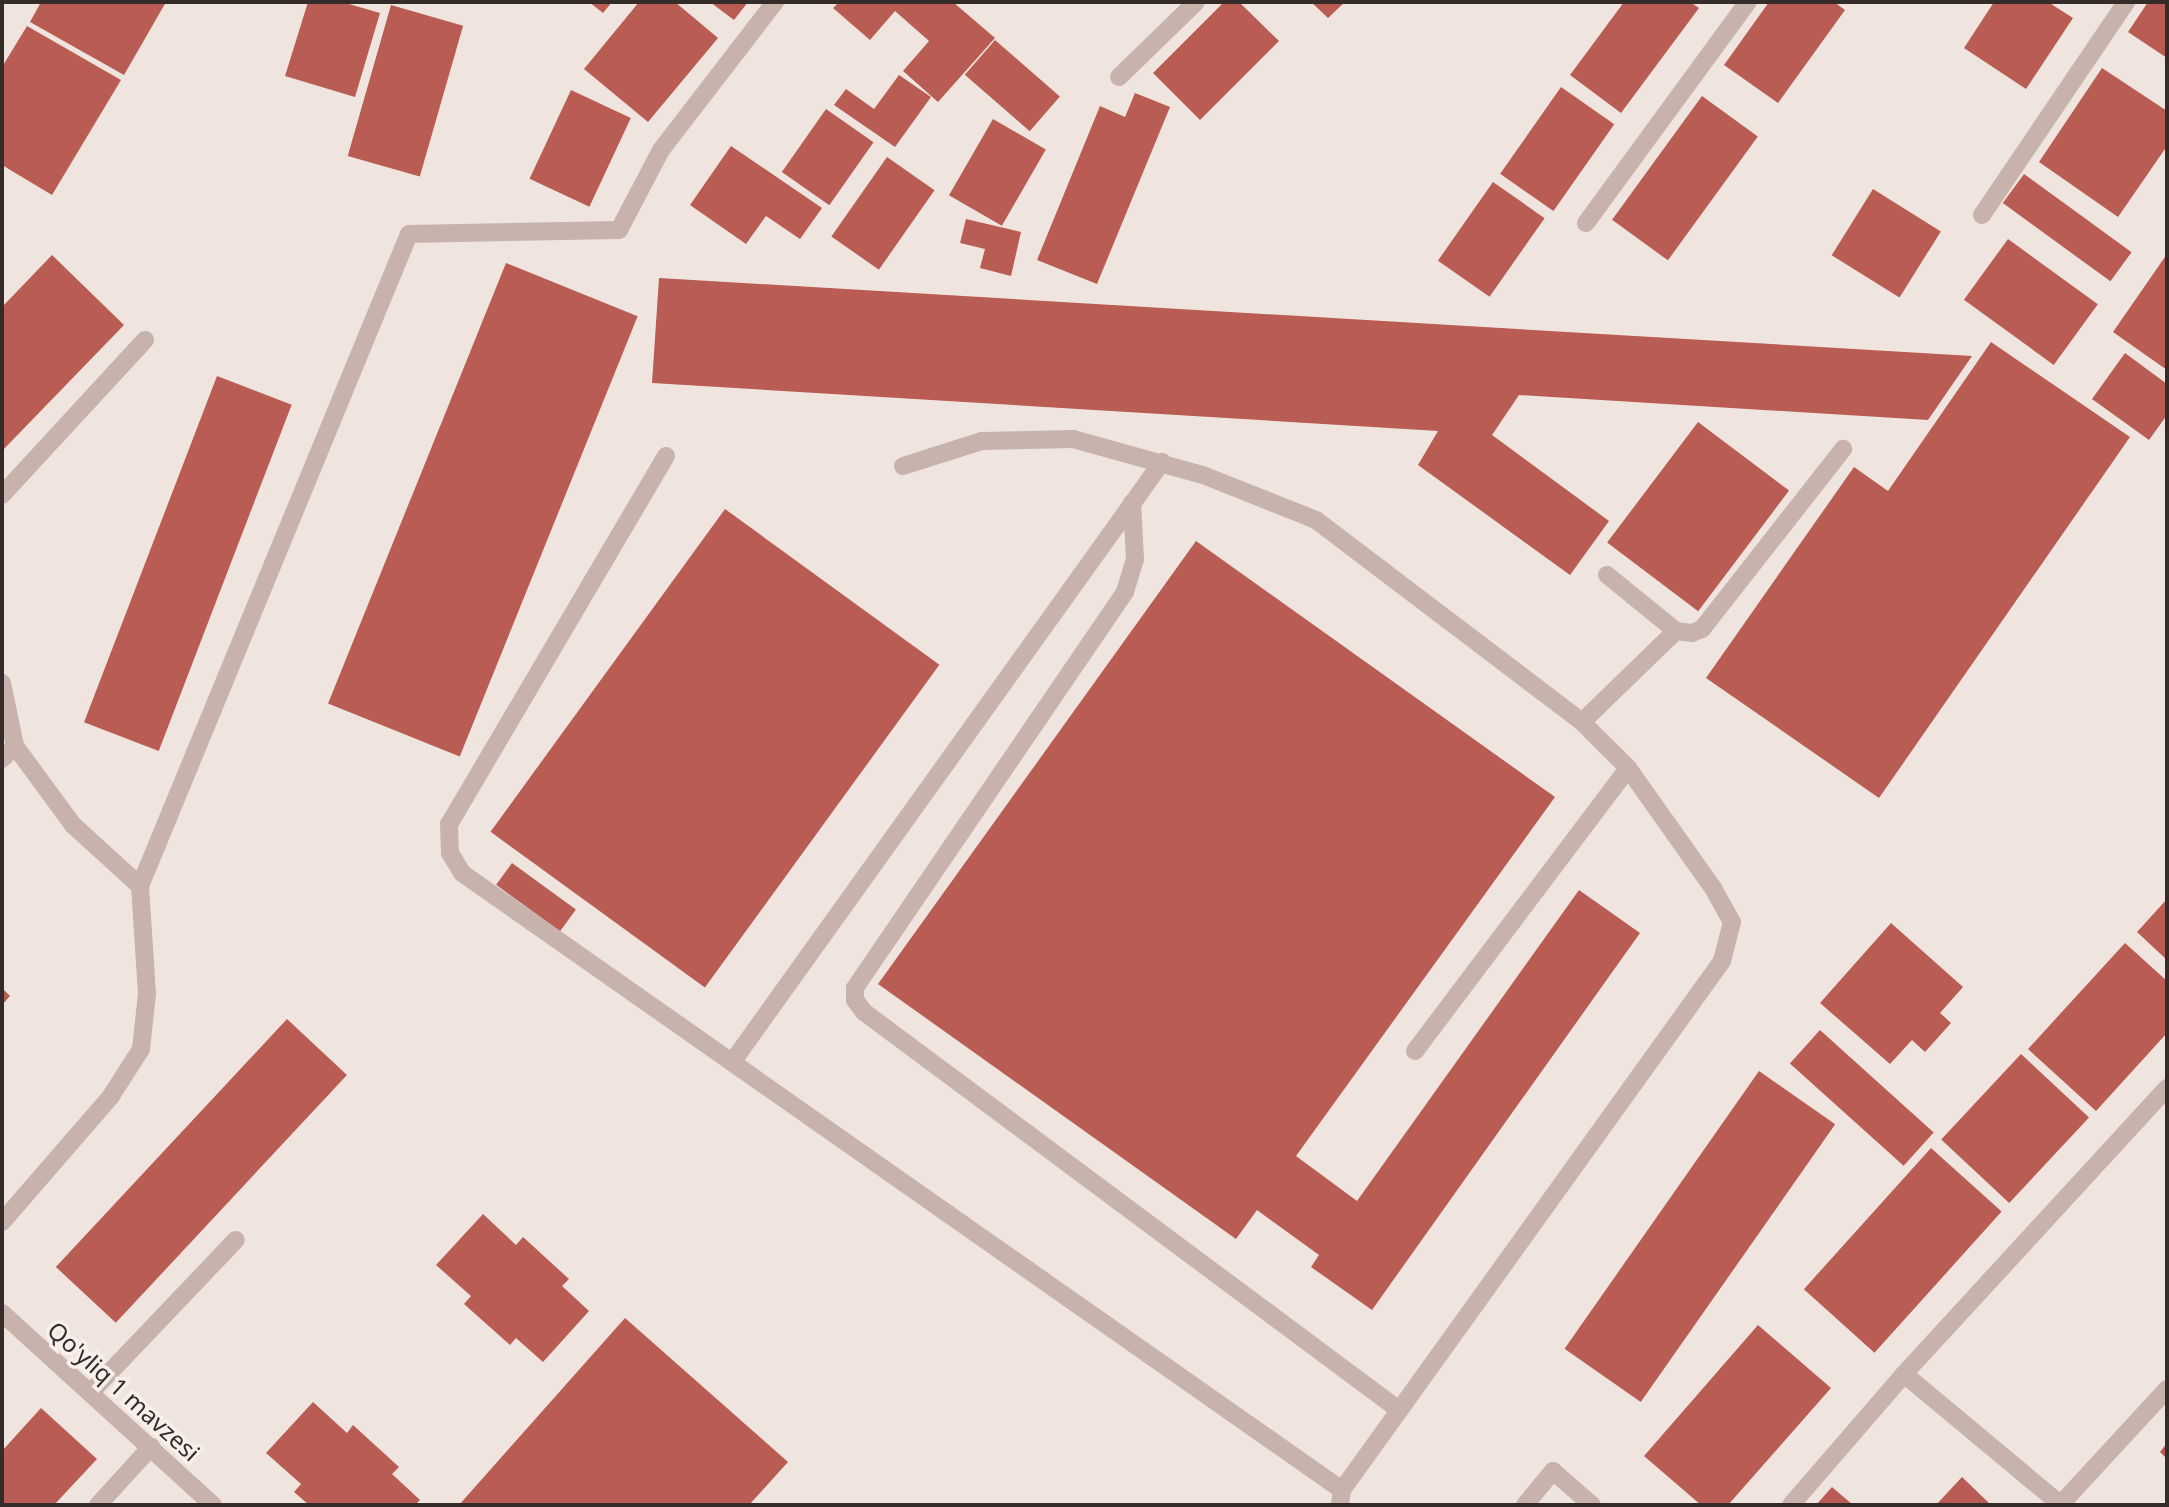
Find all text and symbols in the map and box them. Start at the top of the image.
street label: Qo'yliq 1 mavzesi [42,1315,206,1467]

